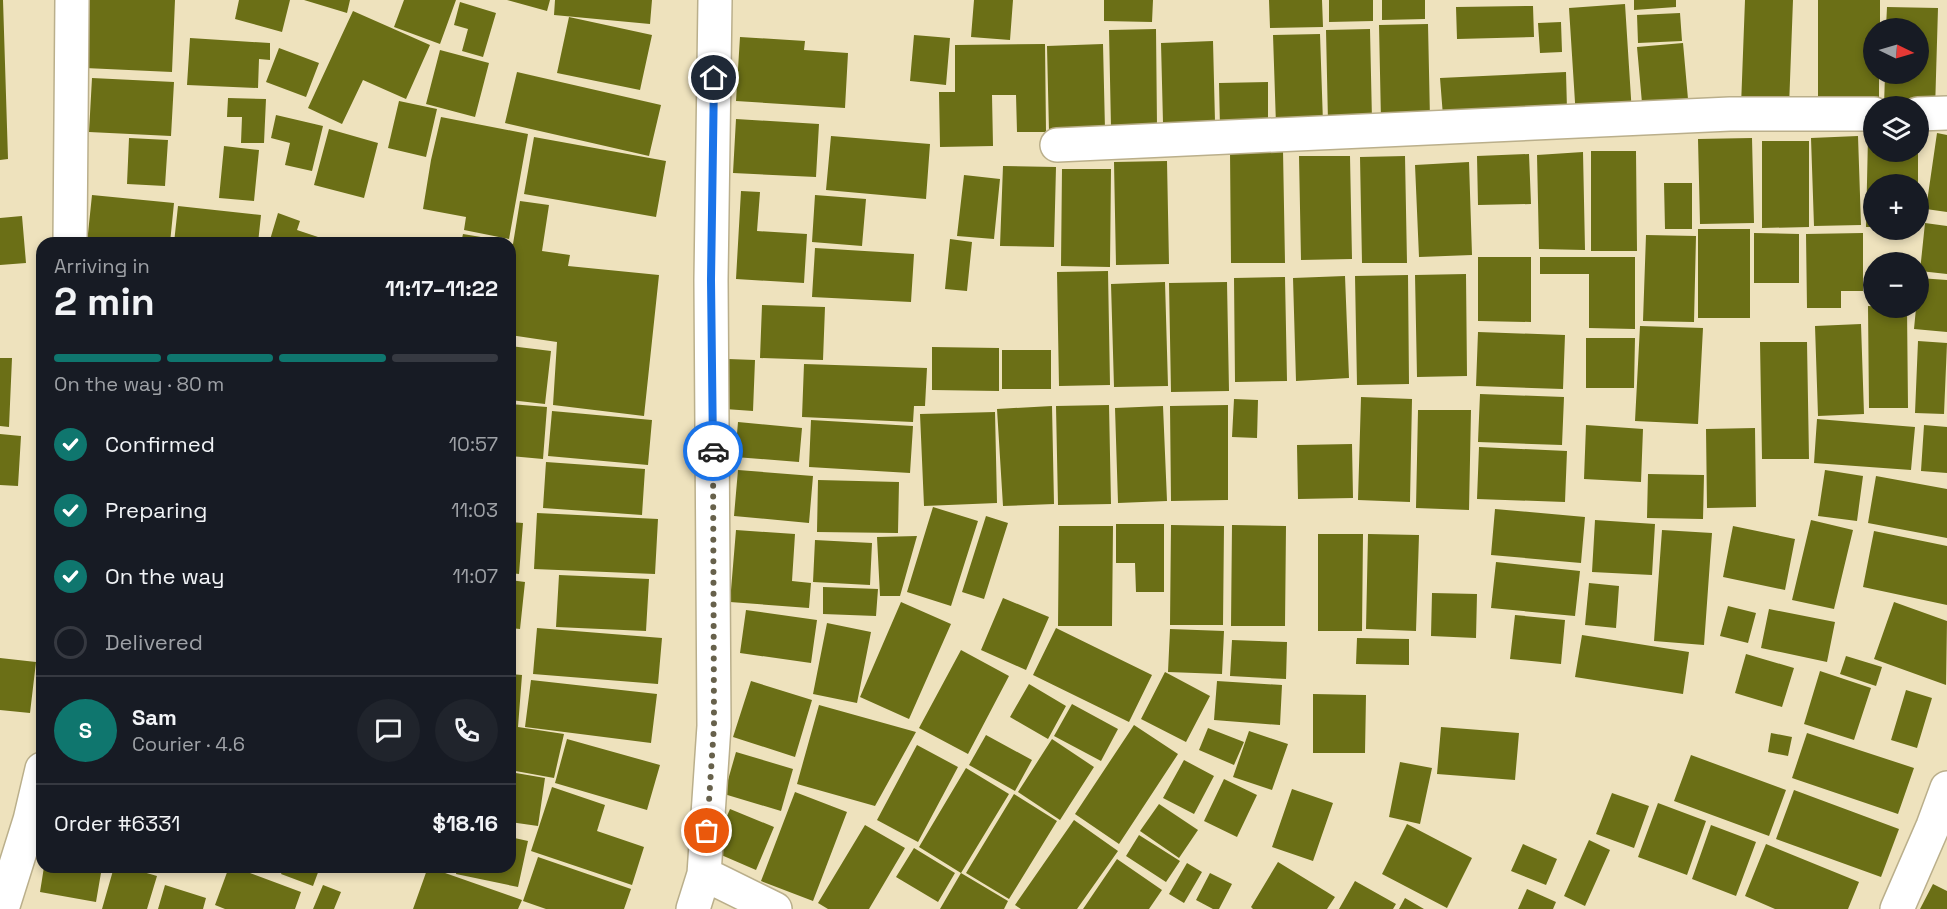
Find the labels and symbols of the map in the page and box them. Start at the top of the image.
north arrow [1863,18,1929,84]
pin [688,52,739,103]
courier [683,421,743,481]
pin [681,805,732,856]

